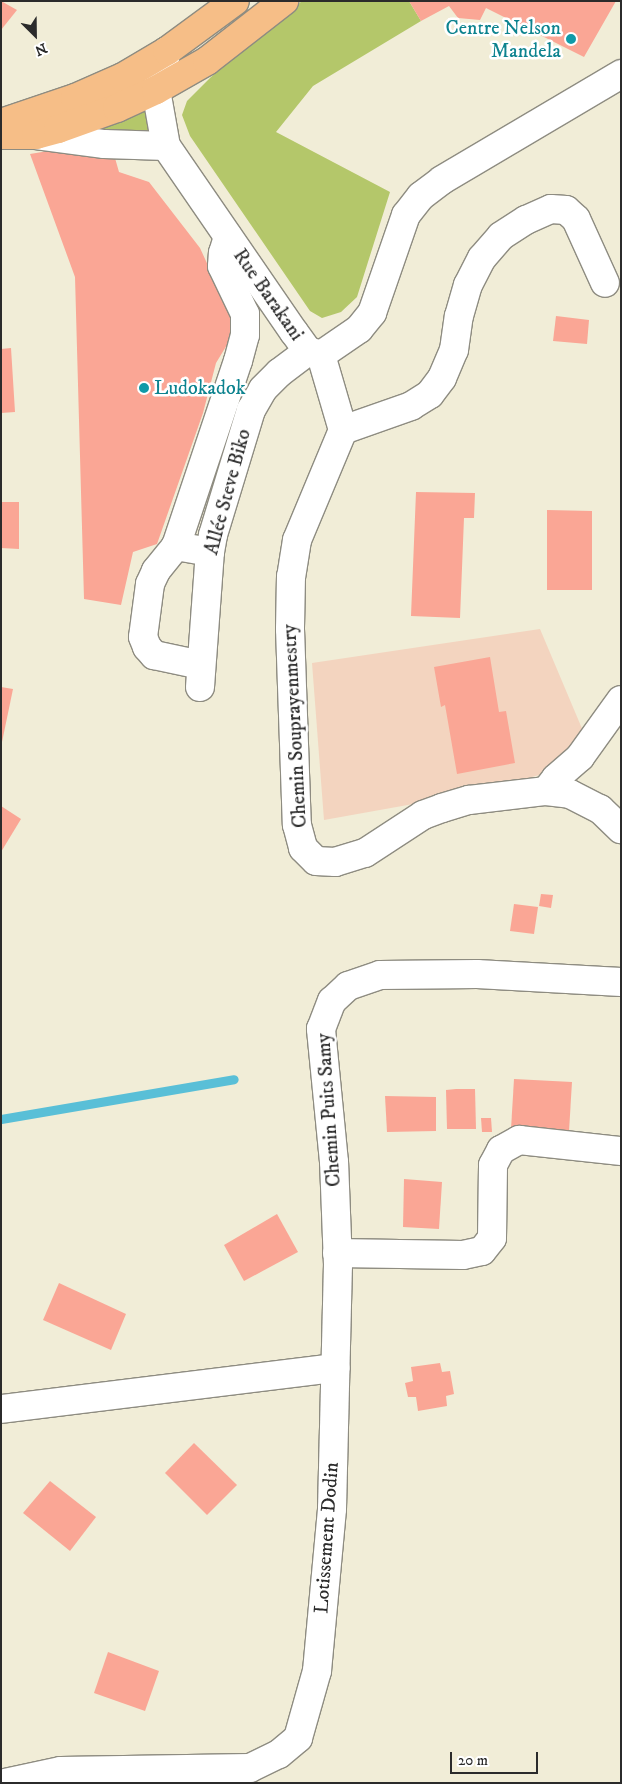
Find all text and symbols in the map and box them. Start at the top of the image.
north arrow [10,10,60,60]
place label: Centre Nelson Mandela [445,16,561,63]
marker: Centre Nelson Mandela [565,33,577,45]
text: N [32,38,50,59]
street label: Rue Barakani [228,244,308,346]
place label: Ludokadok [154,376,246,400]
marker: Ludokadok [138,382,150,394]
street label: Allée Steve Biko [200,427,256,557]
street label: Chemin Souprayenmestry [278,623,312,829]
street label: Chemin Puits Samy [312,1032,346,1188]
street label: Lotissement Dodin [310,1461,344,1615]
scale bar [452,1742,540,1774]
text: 20 m [458,1751,488,1770]

